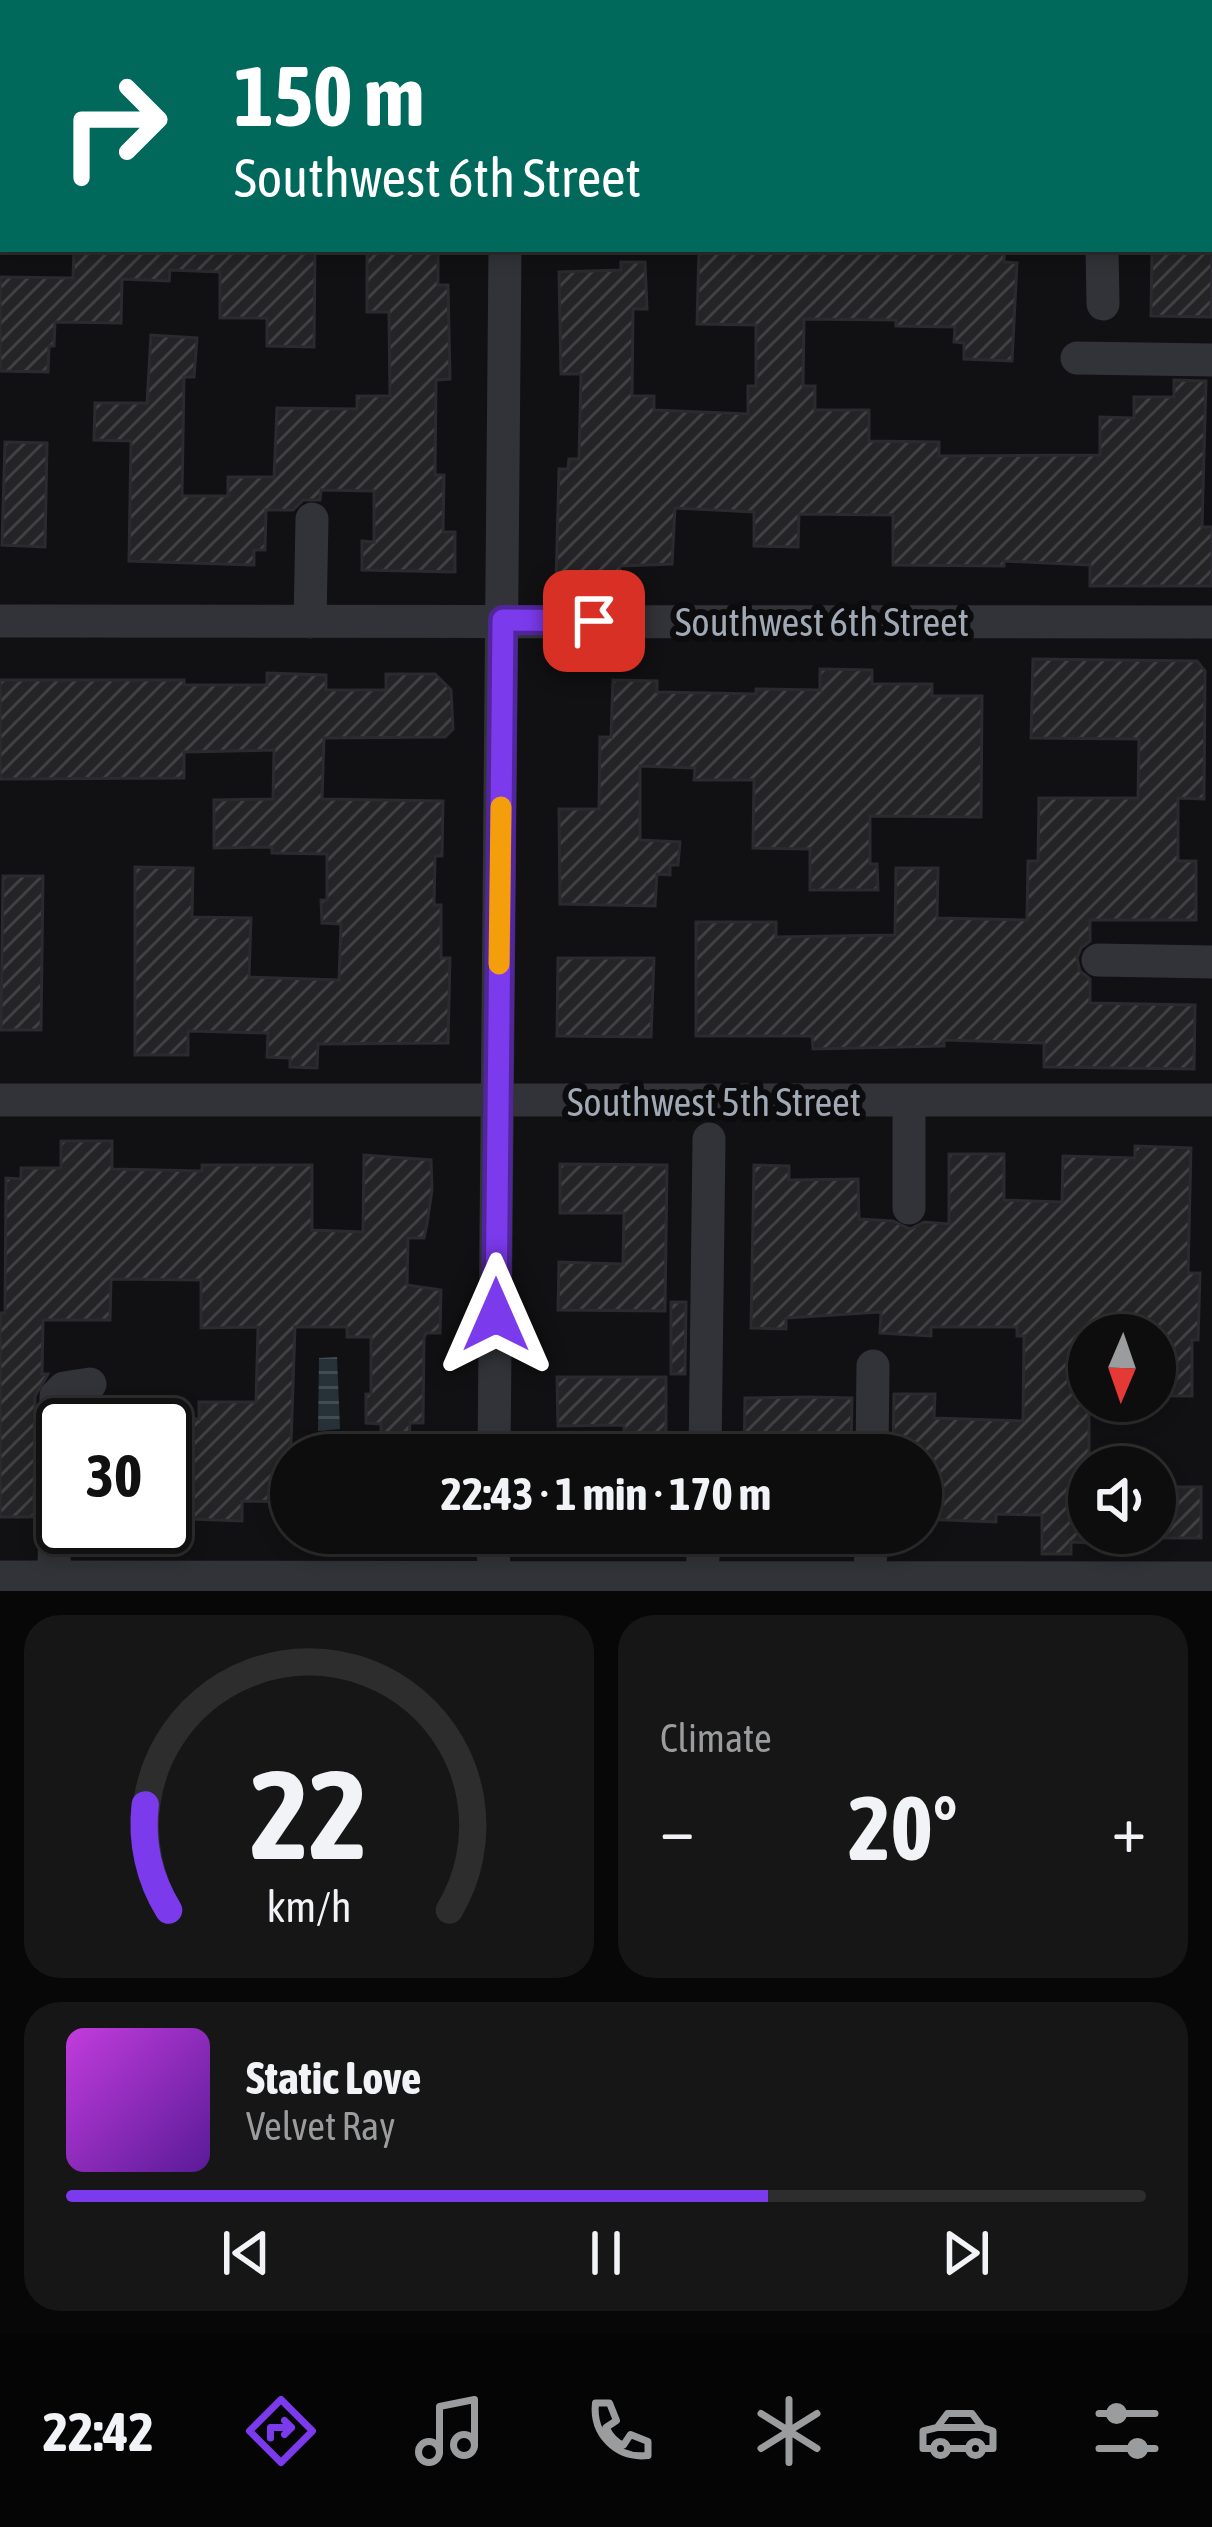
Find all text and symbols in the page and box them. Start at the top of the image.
icon: right [36,48,192,204]
text: 150 m [234,48,424,144]
text: Southwest 6th Street [234,147,641,208]
pin [543,570,645,672]
icon: arrive [561,588,627,654]
street label: Southwest 6th Street [675,600,969,644]
street label: Southwest 5th Street [567,1080,861,1124]
position arrow [433,1252,559,1378]
north arrow [1068,1314,1176,1422]
map controls [1068,1314,1176,1554]
speed limit sign: 30 [36,1398,192,1554]
button: sound [1068,1446,1176,1554]
text: 22:43 · 1 min · 170 m [441,1468,771,1520]
text: Climate [660,1716,772,1760]
text: 22 [250,1742,368,1885]
text: 20° [848,1776,958,1879]
text: − [660,1790,694,1866]
text: + [1112,1790,1146,1866]
text: km/h [266,1881,352,1930]
text: Static Love [246,2052,422,2104]
text: Velvet Ray [246,2104,395,2148]
icon: previous [213,2220,279,2286]
icon: pause [573,2220,639,2286]
icon: next [933,2220,999,2286]
icon: directions [239,2389,323,2473]
icon: music [408,2389,492,2473]
icon: phone [578,2389,662,2473]
icon: climate [747,2389,831,2473]
icon: car [916,2389,1000,2473]
icon: filters [1085,2389,1169,2473]
text: 22:42 [43,2401,154,2462]

